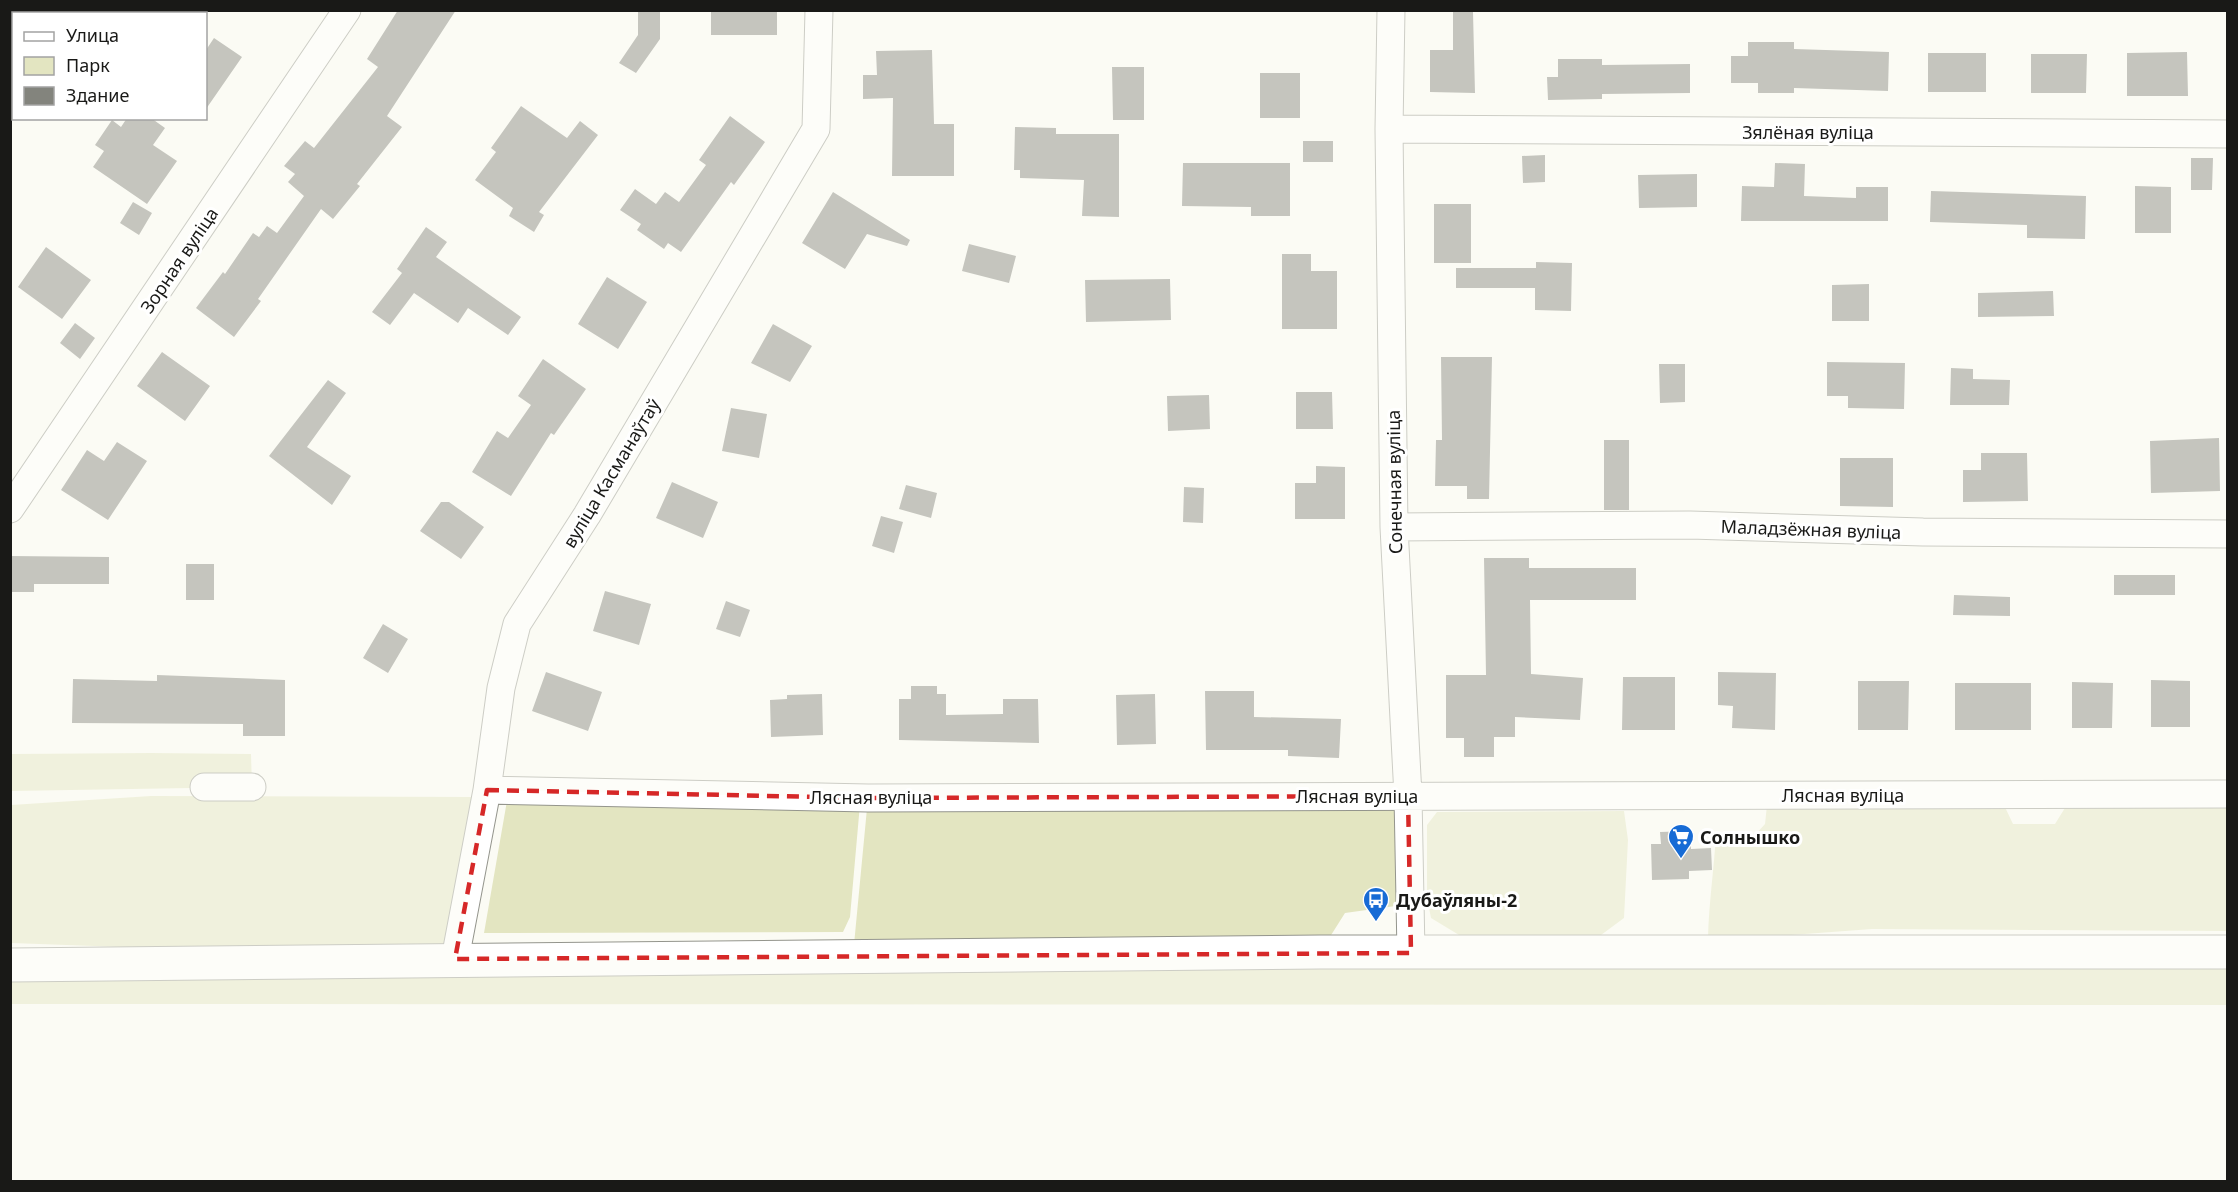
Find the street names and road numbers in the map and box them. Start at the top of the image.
street label: Зялёная вуліца [1742,120,1874,144]
street label: Зорная вуліца [135,202,223,318]
street label: вуліца Касманаўтаў [557,393,666,552]
street label: Сонечная вуліца [1381,410,1407,554]
street label: Маладзёжная вуліца [1720,514,1902,544]
street label: Лясная вуліца [1782,783,1904,807]
street label: Лясная вуліца [1296,784,1418,808]
street label: Лясная вуліца [810,785,932,809]

